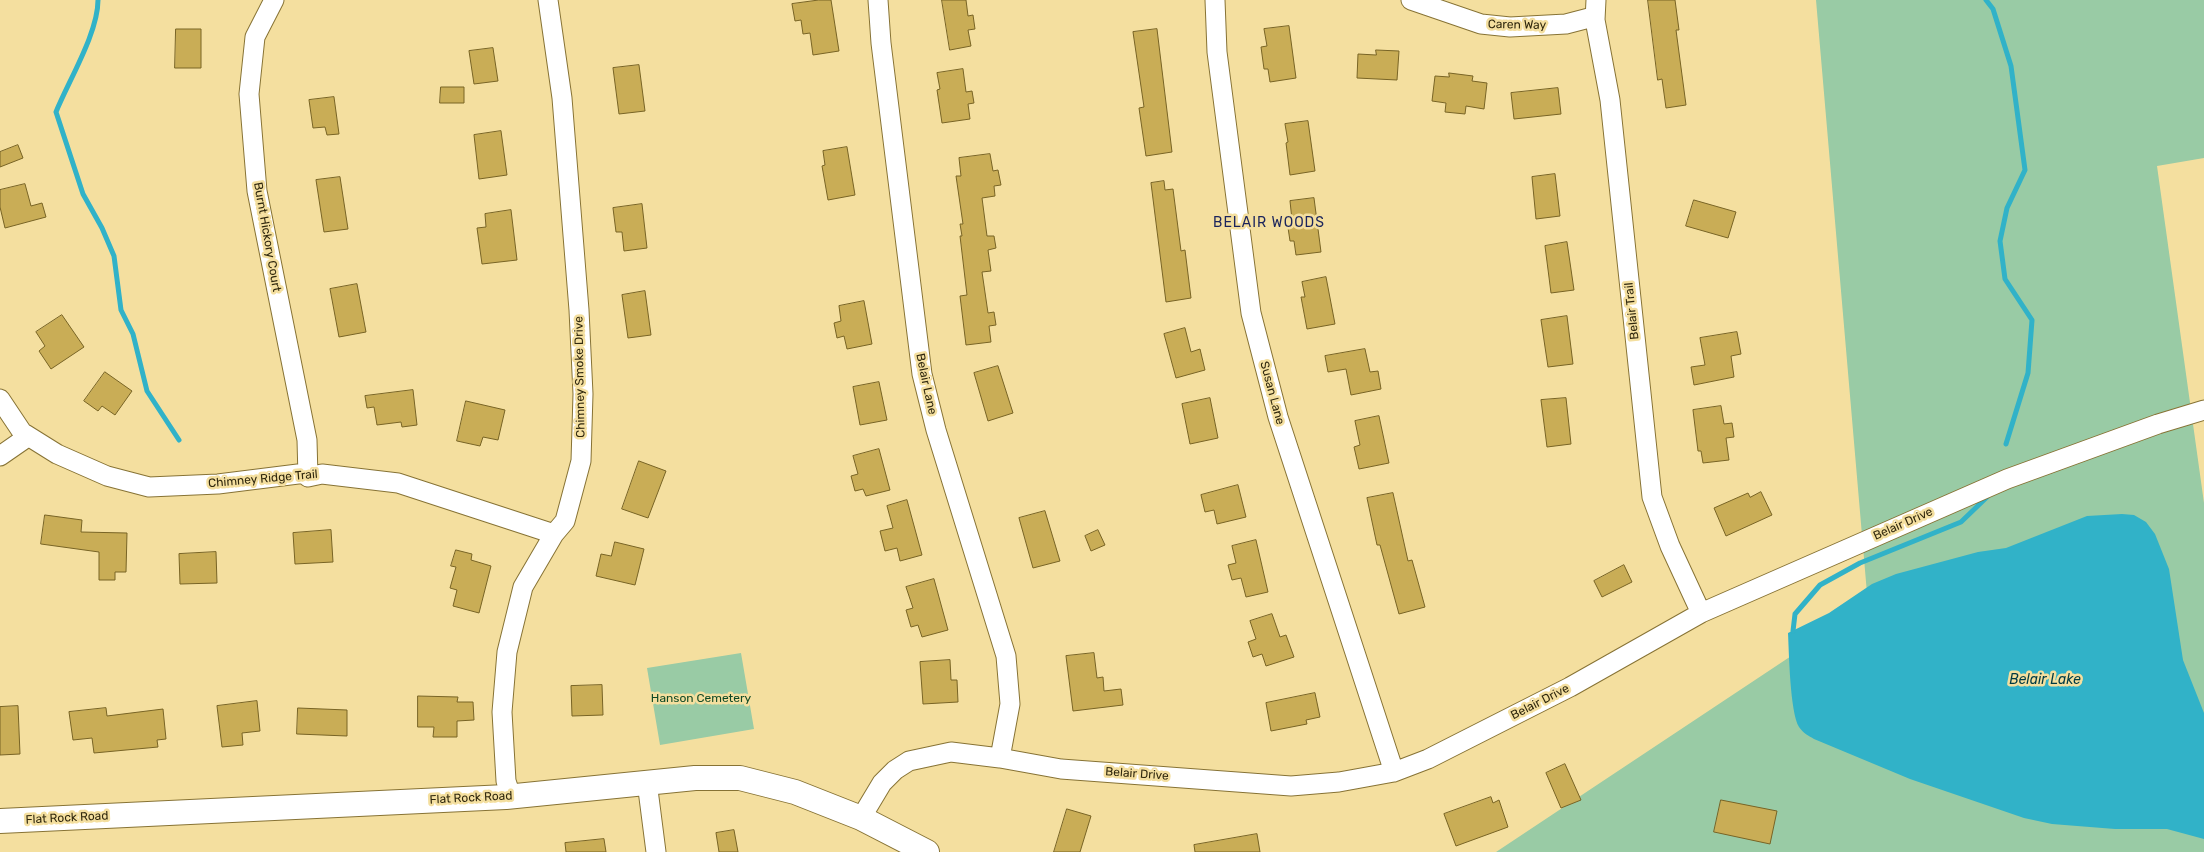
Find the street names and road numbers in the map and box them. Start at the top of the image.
street label: Caren Way [1488,17,1546,33]
street label: Burnt Hickory Court [250,181,284,293]
street label: Belair Trail [1622,282,1642,340]
street label: Chimney Smoke Drive [572,316,588,438]
street label: Belair Lane [913,352,939,416]
street label: Susan Lane [1257,360,1287,426]
street label: Chimney Ridge Trail [208,467,318,491]
street label: Belair Drive [1871,504,1935,544]
street label: Belair Drive [1508,681,1572,723]
street label: Belair Drive [1105,765,1169,783]
street label: Flat Rock Road [429,789,513,807]
street label: Flat Rock Road [25,809,109,827]

